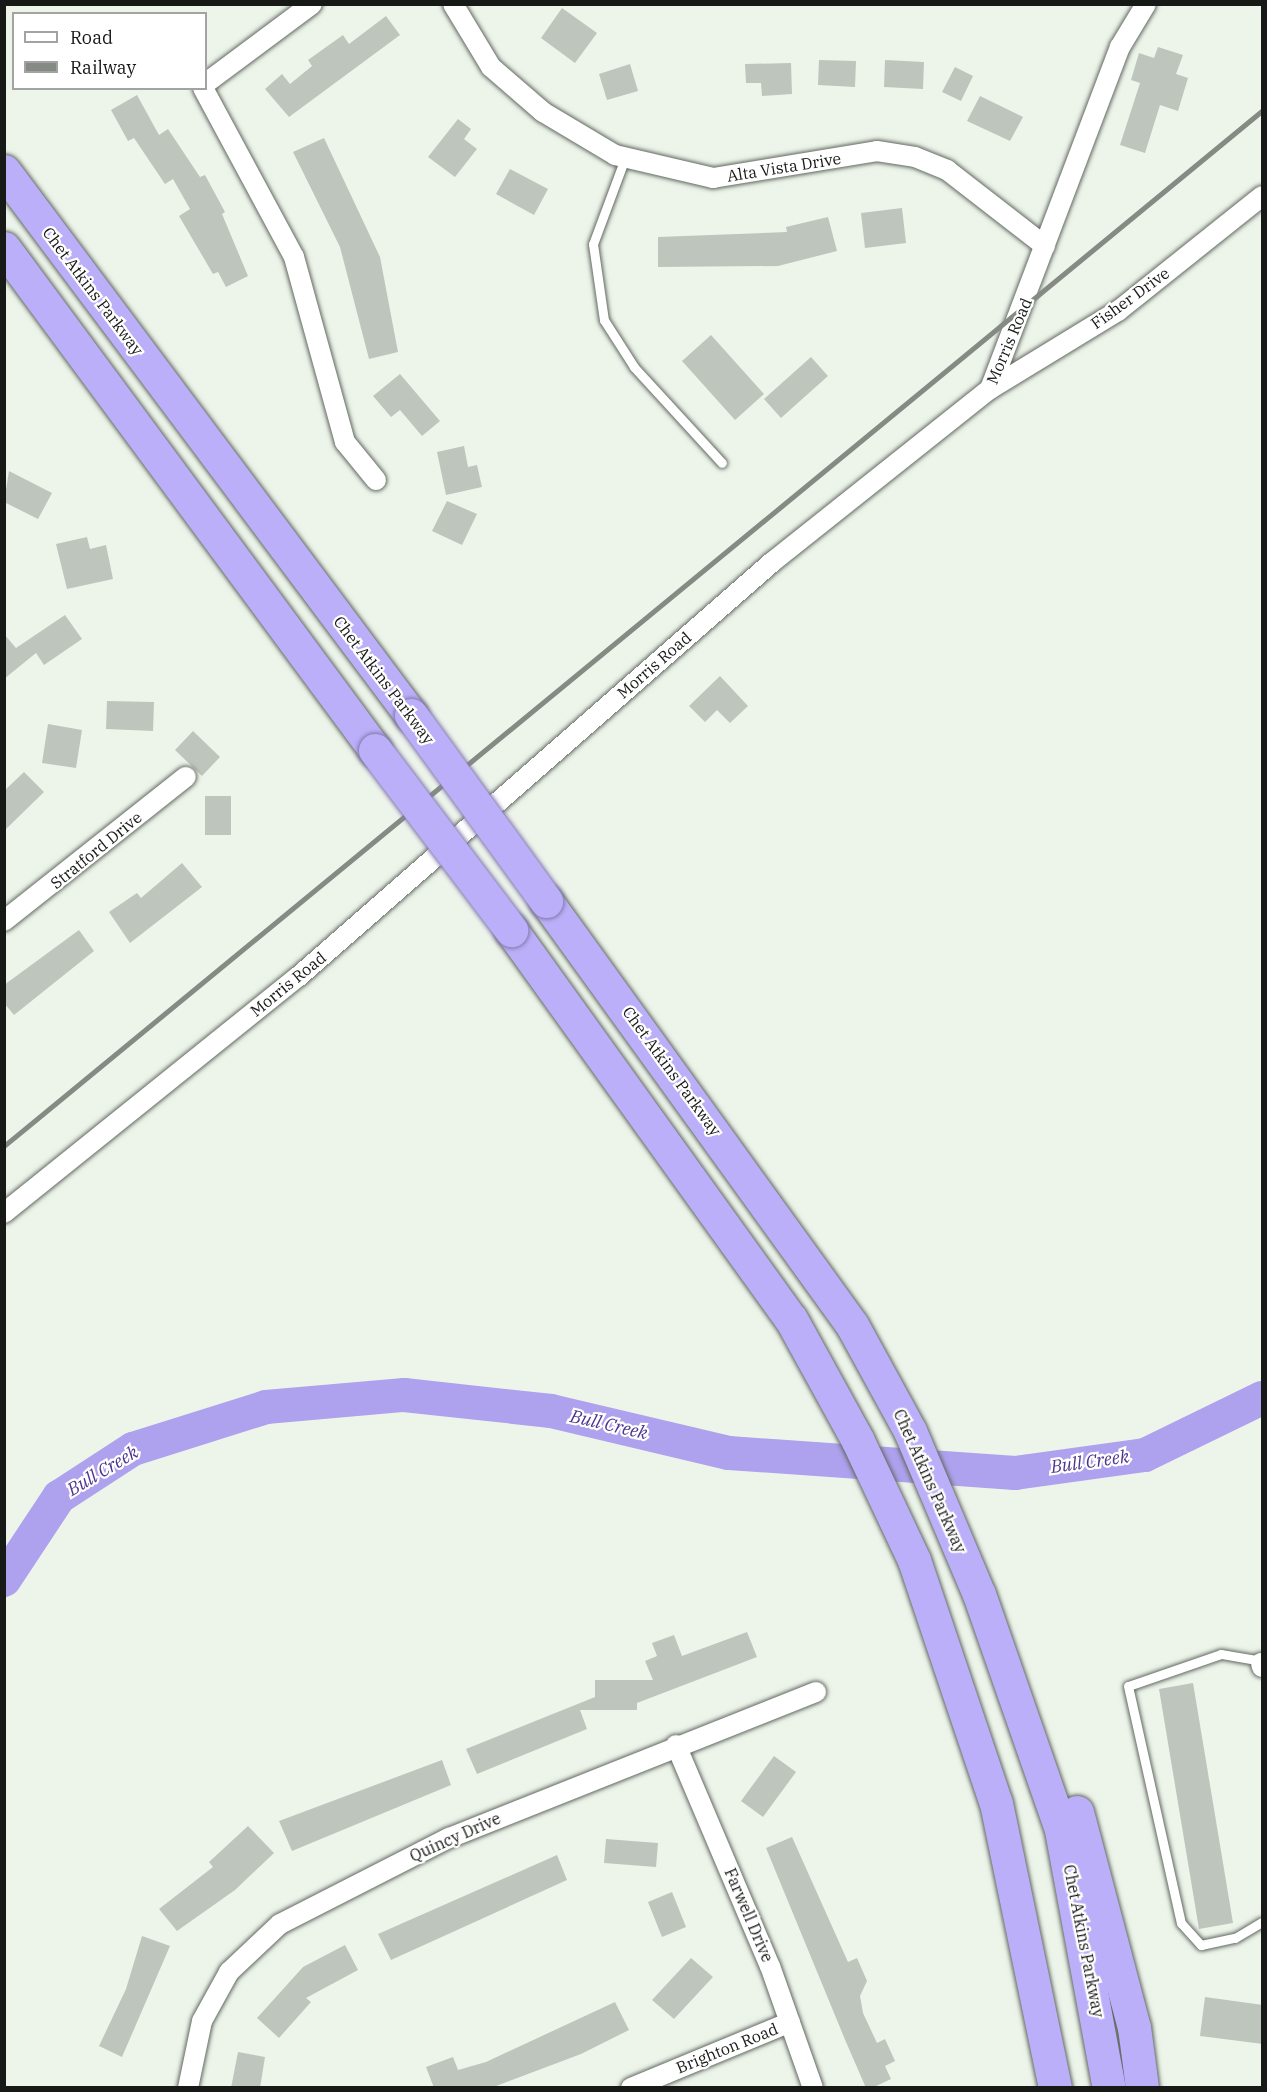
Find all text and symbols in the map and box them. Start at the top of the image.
legend [12,12,207,90]
text: Road [70,26,113,49]
text: Railway [70,56,136,79]
street label: Alta Vista Drive [726,149,842,185]
street label: Chet Atkins Parkway [39,223,147,359]
street label: Fisher Drive [1087,263,1173,333]
street label: Morris Road [982,295,1036,387]
street label: Chet Atkins Parkway [330,612,438,748]
street label: Morris Road [613,628,695,702]
street label: Stratford Drive [47,807,145,893]
street label: Morris Road [246,948,330,1020]
street label: Chet Atkins Parkway [619,1003,725,1139]
water label: Bull Creek [568,1406,650,1444]
street label: Chet Atkins Parkway [890,1406,970,1556]
water label: Bull Creek [64,1441,142,1501]
water label: Bull Creek [1049,1446,1131,1478]
street label: Quincy Drive [407,1808,503,1866]
street label: Chet Atkins Parkway [1060,1863,1108,2019]
street label: Farwell Drive [721,1865,777,1965]
street label: Brighton Road [673,2019,781,2077]

